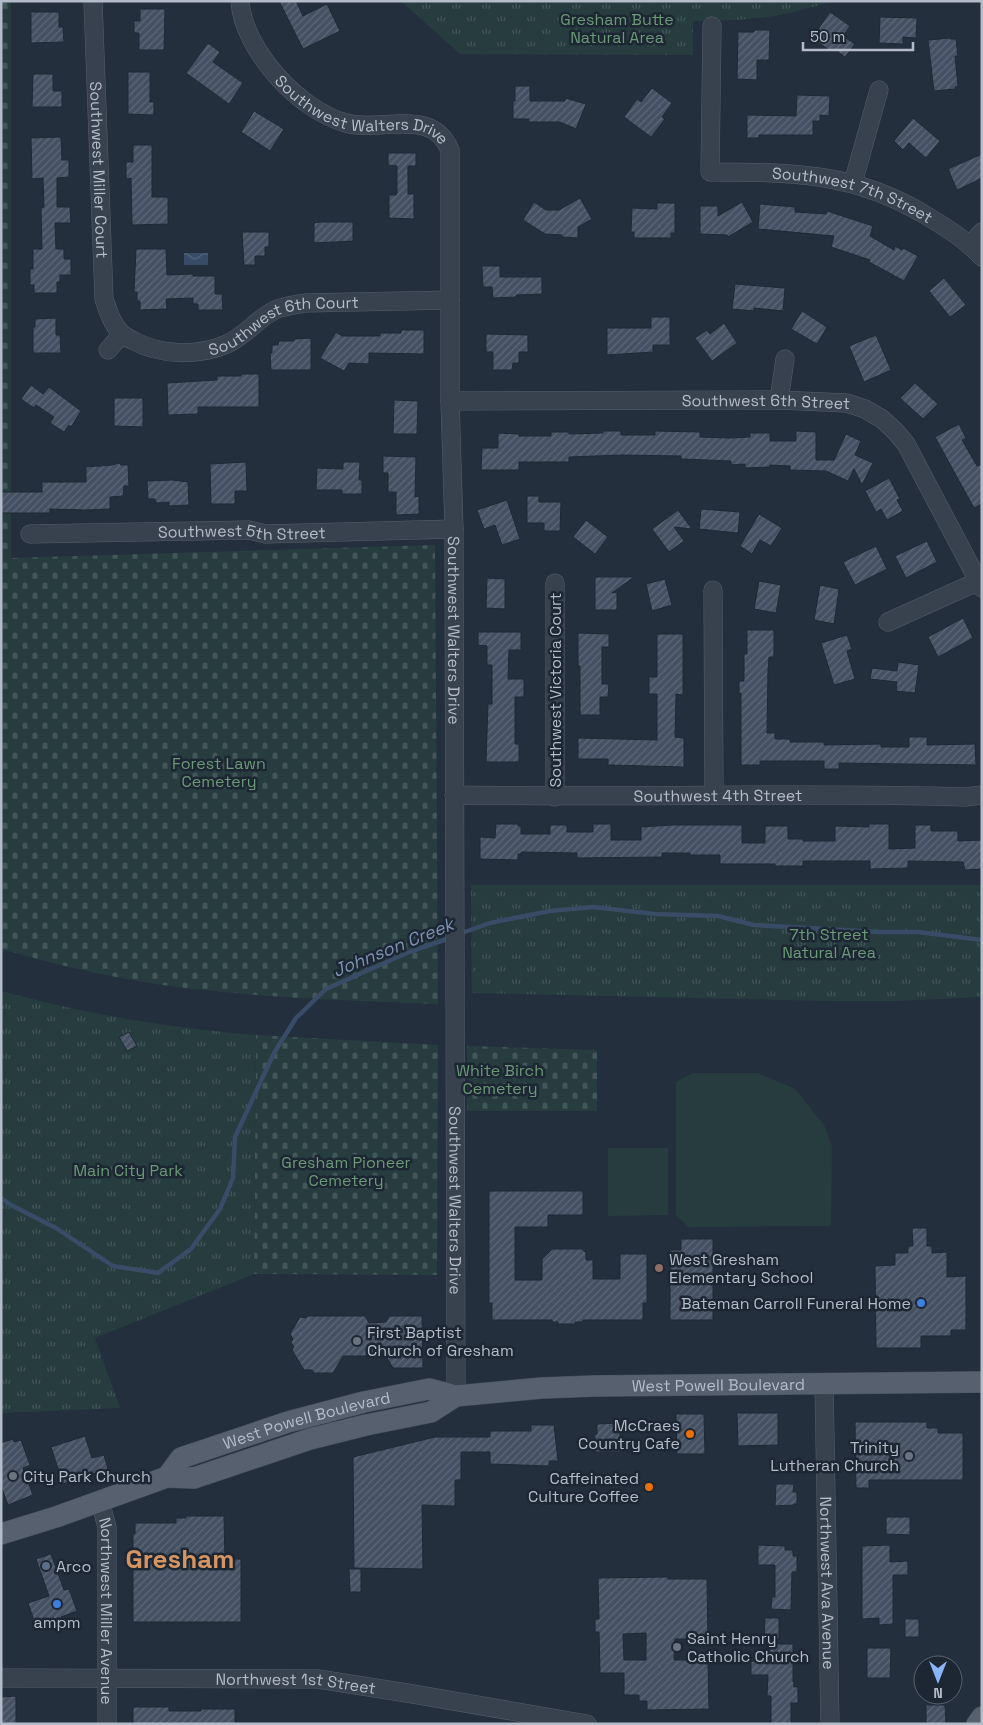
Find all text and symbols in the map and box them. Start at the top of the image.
park label: Gresham Butte Natural Area [560,9,674,48]
scale bar [803,20,913,52]
text: 50 m [810,27,845,46]
street label: Southwest Walters Drive [270,70,454,148]
street label: Southwest Miller Court [85,81,113,259]
street label: Southwest 7th Street [772,162,937,228]
street label: Southwest 6th Court [206,291,359,360]
street label: Southwest 6th Street [682,389,851,414]
street label: Southwest 5th Street [158,519,326,545]
street label: Southwest Walters Drive [444,536,465,725]
street label: Southwest Victoria Court [545,593,566,787]
park label: Forest Lawn Cemetery [172,753,266,792]
street label: Southwest 4th Street [634,784,802,806]
water label: Johnson Creek [329,911,459,982]
park label: 7th Street Natural Area [782,924,876,963]
park label: White Birch Cemetery [456,1060,544,1099]
street label: Southwest Walters Drive [445,1106,466,1295]
park label: Gresham Pioneer Cemetery [281,1152,411,1191]
park label: Main City Park [73,1160,183,1181]
place label: West Gresham Elementary School [669,1249,814,1288]
marker: West Gresham Elementary School [653,1262,665,1274]
place label: Bateman Carroll Funeral Home [681,1293,911,1314]
marker: Bateman Carroll Funeral Home [915,1297,927,1309]
place label: First Baptist Church of Gresham [367,1322,514,1361]
marker: First Baptist Church of Gresham [351,1335,363,1347]
street label: West Powell Boulevard [632,1373,805,1396]
street label: West Powell Boulevard [220,1386,392,1454]
place label: McCraes Country Cafe [578,1415,680,1454]
marker: McCraes Country Cafe [684,1428,696,1440]
place label: Trinity Lutheran Church [770,1437,899,1476]
marker: Trinity Lutheran Church [903,1450,915,1462]
place label: City Park Church [23,1466,151,1487]
place label: Caffeinated Culture Coffee [528,1468,639,1507]
marker: City Park Church [7,1470,19,1482]
marker: Caffeinated Culture Coffee [643,1481,655,1493]
street label: Northwest Ava Avenue [815,1496,840,1670]
street label: Northwest Miller Avenue [94,1515,118,1705]
district label: Gresham [126,1542,234,1576]
place label: Arco [56,1556,91,1577]
marker: Arco [40,1560,52,1572]
marker: ampm [51,1598,63,1610]
place label: ampm [33,1612,81,1633]
place label: Saint Henry Catholic Church [687,1628,809,1667]
marker: Saint Henry Catholic Church [671,1641,683,1653]
north arrow [913,1655,963,1705]
street label: Northwest 1st Street [215,1668,377,1698]
text: N [933,1684,943,1702]

